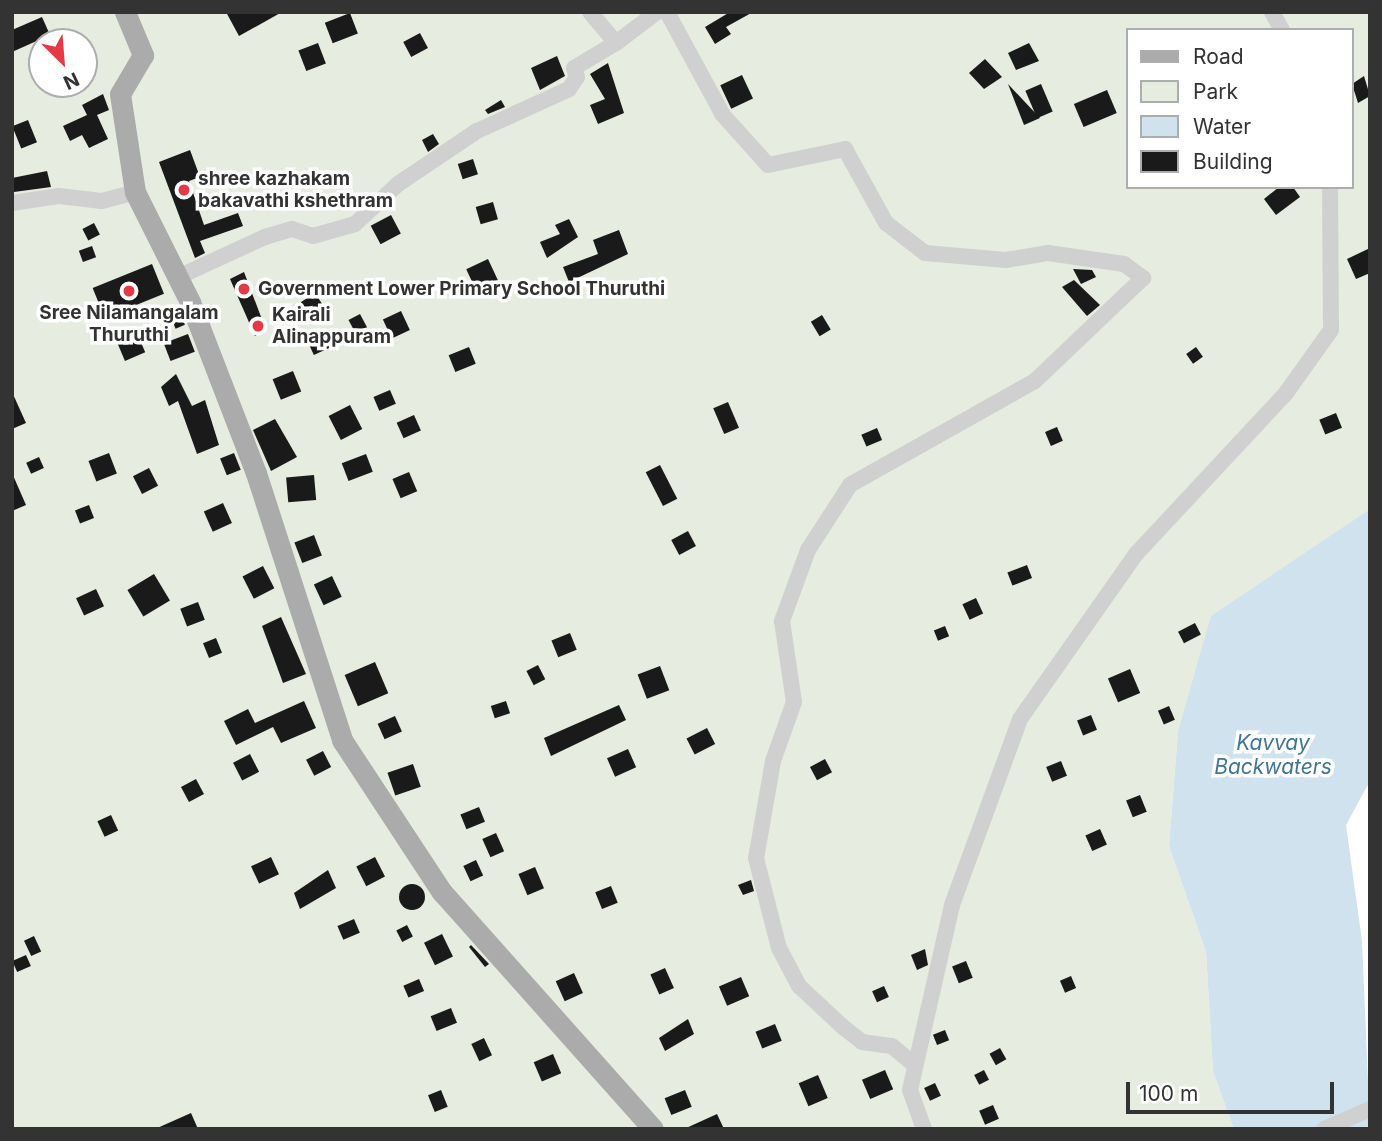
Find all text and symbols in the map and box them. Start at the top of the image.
north arrow [28,28,98,98]
legend [1126,28,1354,189]
text: Road [1193,44,1244,69]
text: N [60,67,83,94]
text: Park [1193,79,1238,104]
text: Water [1193,114,1251,139]
text: Building [1193,149,1273,174]
place label: shree kazhakam bakavathi kshethram [198,168,393,212]
marker: shree kazhakam bakavathi kshethram [176,182,192,198]
place label: Government Lower Primary School Thuruthi [258,278,665,300]
marker: Government Lower Primary School Thuruthi [236,281,252,297]
marker: Sree Nilamangalam Thuruthi [121,283,137,299]
place label: Sree Nilamangalam Thuruthi [39,302,219,346]
place label: Kairali Alinappuram [272,304,391,348]
marker: Kairali Alinappuram [250,318,266,334]
water label: Kavvay Backwaters [1214,730,1332,780]
scale bar [1130,1068,1338,1112]
text: 100 m [1139,1081,1198,1106]

